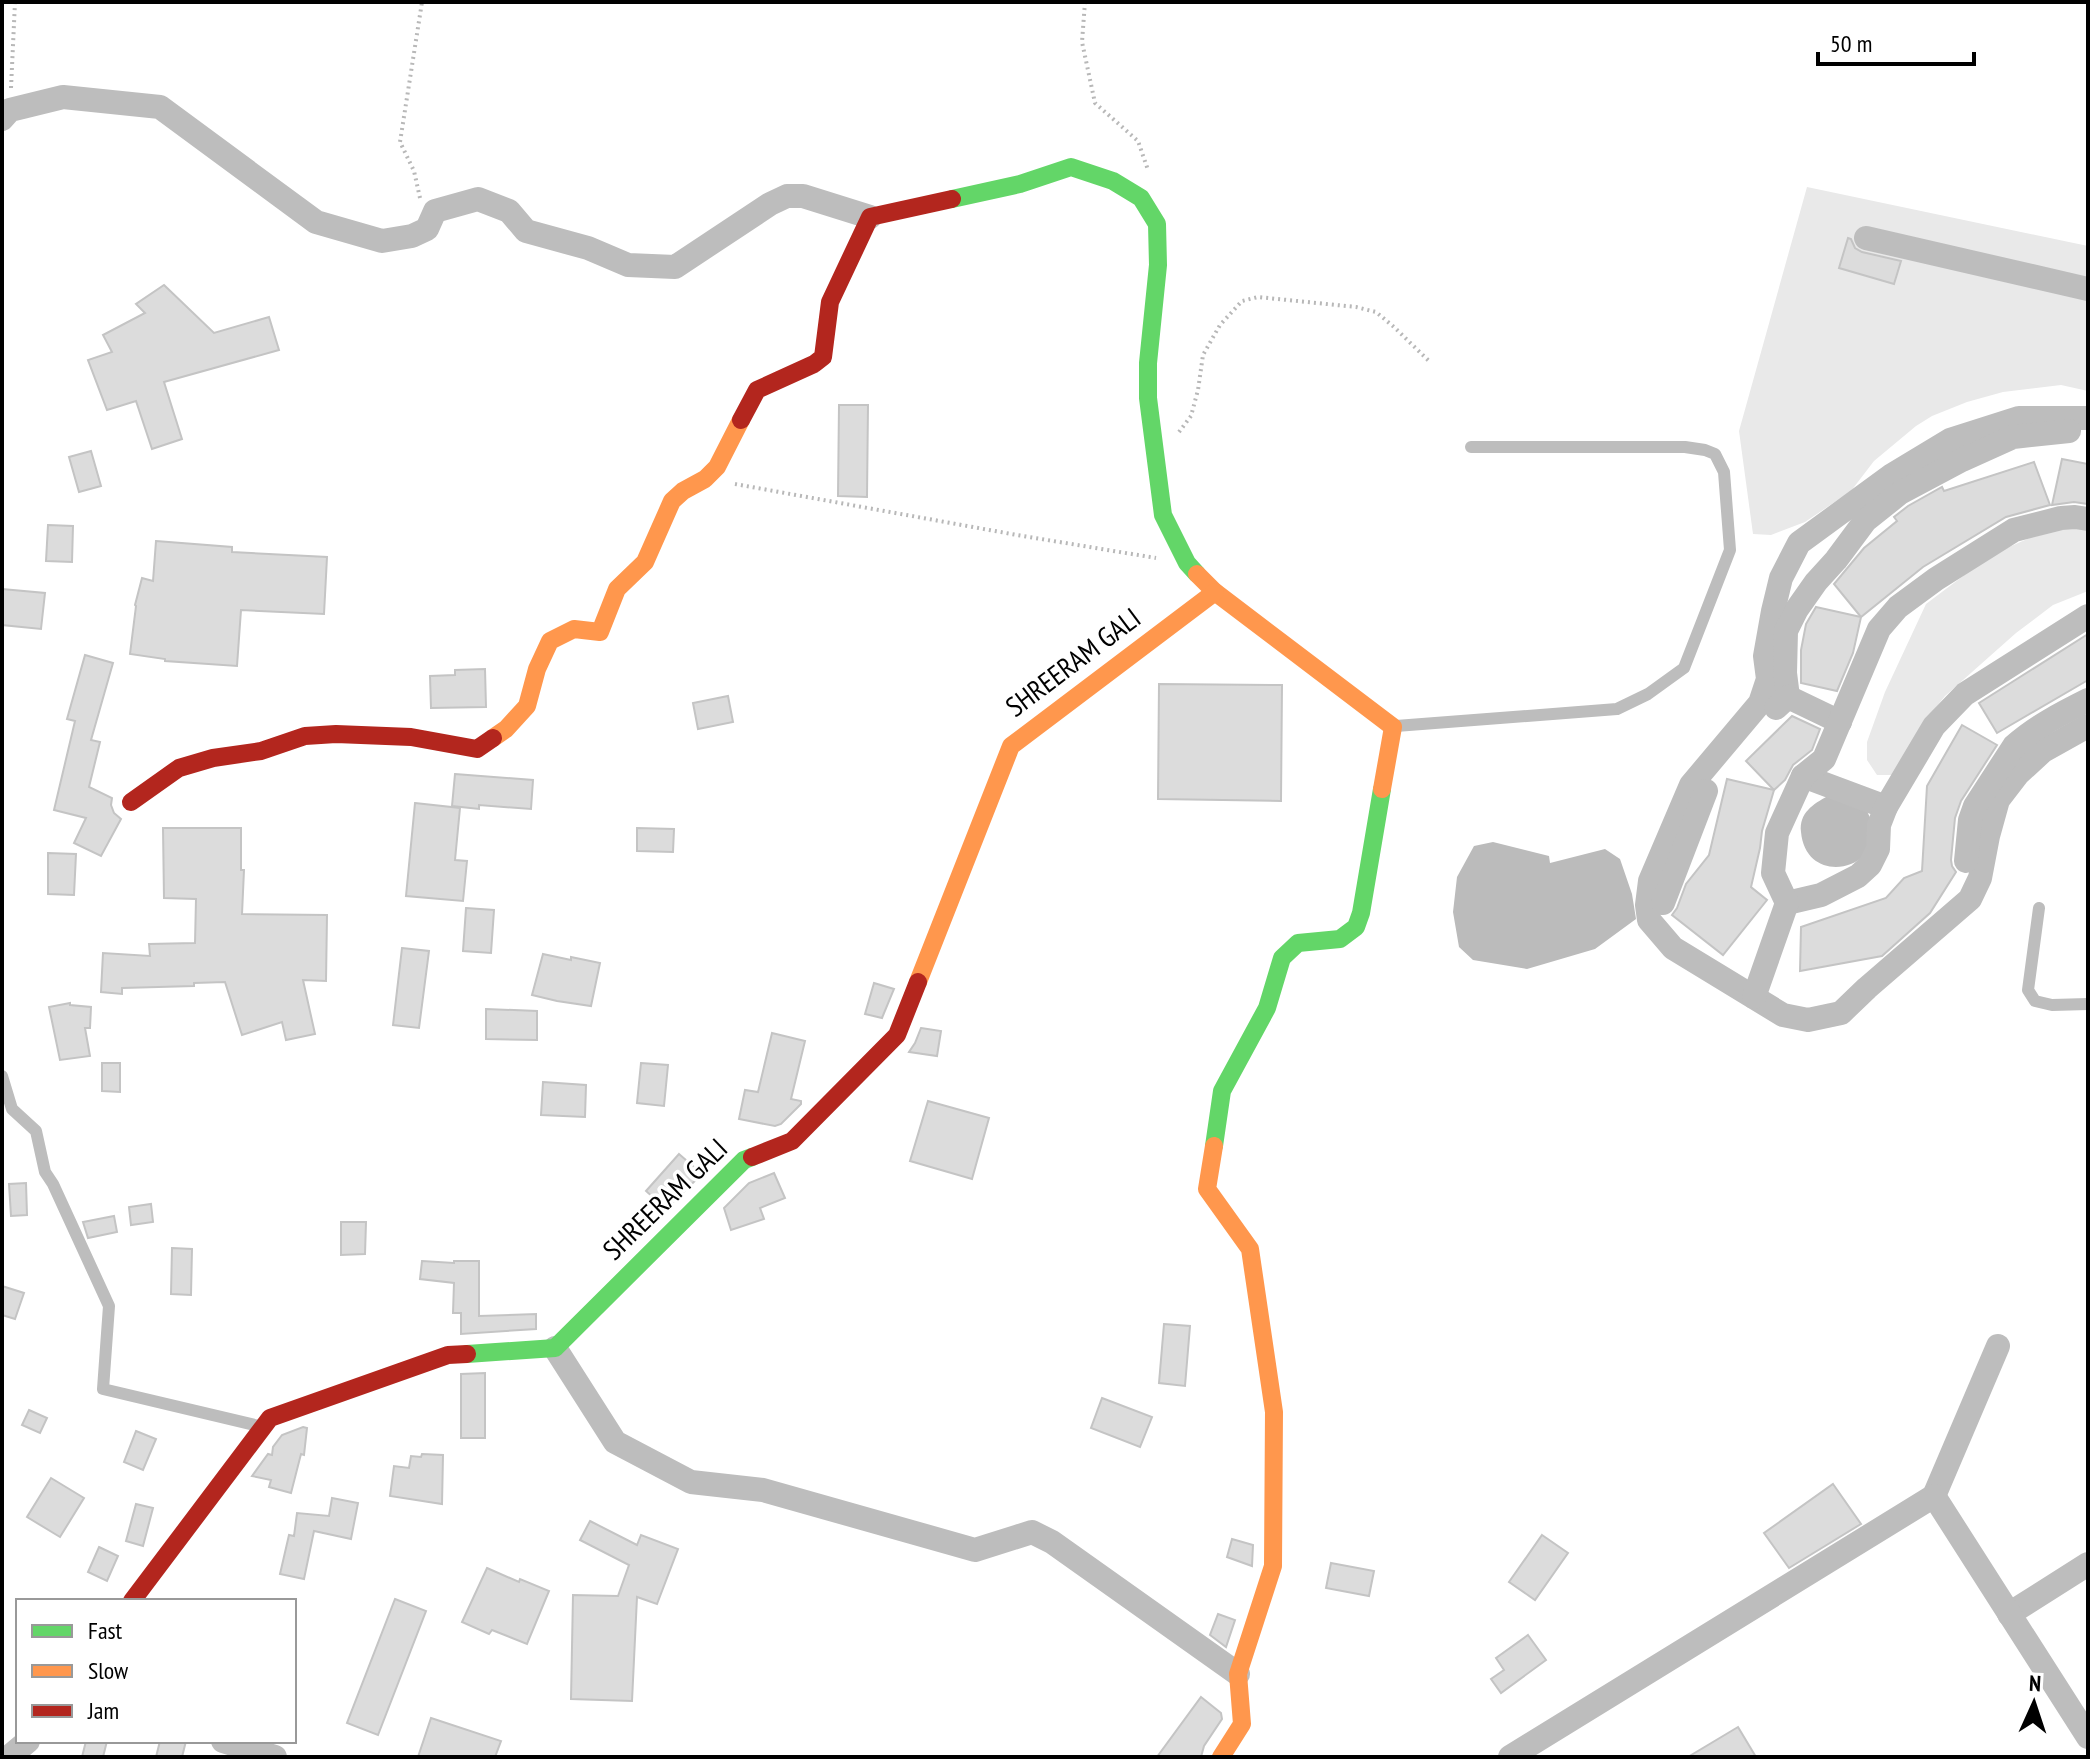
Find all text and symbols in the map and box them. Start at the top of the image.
scale bar [1818,16,1974,66]
text: 50 m [1830,28,1872,59]
street label: SHREERAM GALI [998,599,1147,724]
street label: SHREERAM GALI [594,1130,735,1267]
legend [16,1599,296,1743]
text: Fast [88,1615,123,1646]
text: Slow [88,1655,129,1686]
north arrow [1994,1663,2074,1743]
text: N [2028,1669,2042,1697]
text: Jam [87,1695,119,1726]

